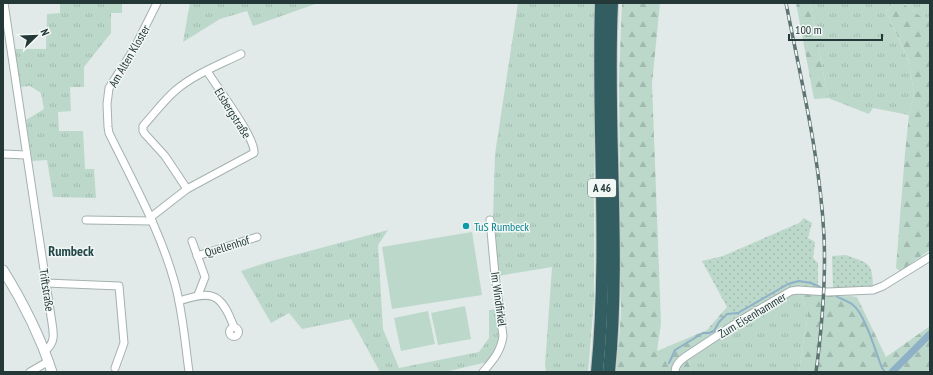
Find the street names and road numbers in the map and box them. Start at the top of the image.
street label: Am Alten Kloster [105,22,153,90]
street label: Elsbergstraße [212,85,254,141]
road number: A 46 [588,179,616,197]
street label: Quellenhof [203,232,252,260]
street label: Triftstraße [36,268,58,312]
street label: Im Windfirkel [488,271,510,327]
street label: Zum Eisenhammer [715,288,789,341]

